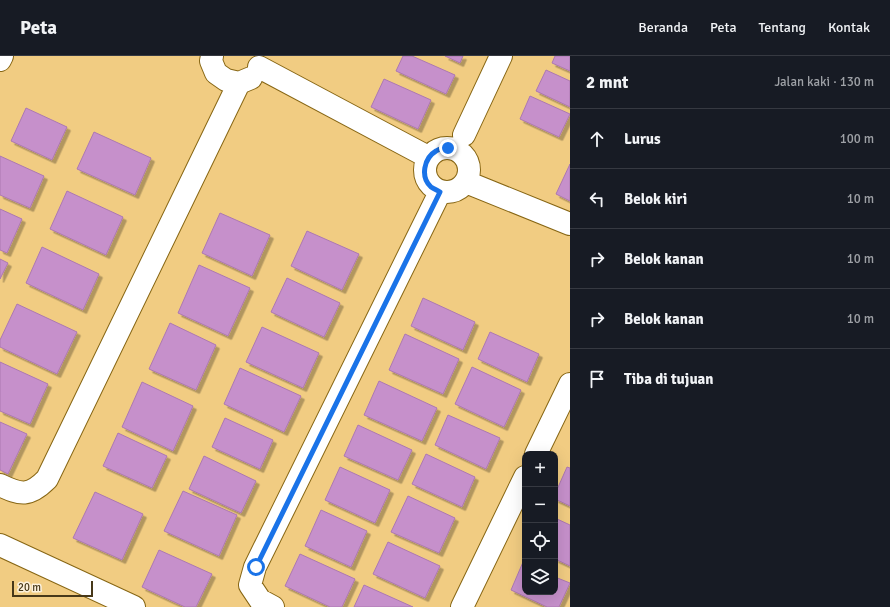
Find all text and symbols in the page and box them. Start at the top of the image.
text: Peta [20,16,57,40]
text: Beranda [638,19,688,36]
text: Peta [710,19,737,36]
text: Tentang [759,19,806,36]
text: Kontak [828,19,870,36]
text: 2 mnt [586,72,628,93]
text: Jalan kaki · 130 m [775,74,874,90]
icon: ahead [586,128,608,150]
text: Lurus [624,130,661,148]
text: 100 m [840,131,874,147]
route end [439,139,457,157]
icon: left [586,188,608,210]
text: Belok kiri [624,190,687,208]
text: 10 m [847,191,874,207]
icon: right [586,248,608,270]
text: Belok kanan [624,250,704,268]
text: 10 m [847,251,874,267]
icon: right [586,308,608,330]
text: Belok kanan [624,310,704,328]
text: 10 m [847,311,874,327]
icon: arrive [586,368,608,390]
text: Tiba di tujuan [624,370,714,388]
map controls [522,451,558,595]
button: + [522,451,558,487]
button: − [522,487,558,523]
button: locate [522,523,558,559]
route start [247,558,265,576]
button: layers [522,559,558,595]
scale bar [12,579,93,598]
text: 20 m [18,581,41,594]

